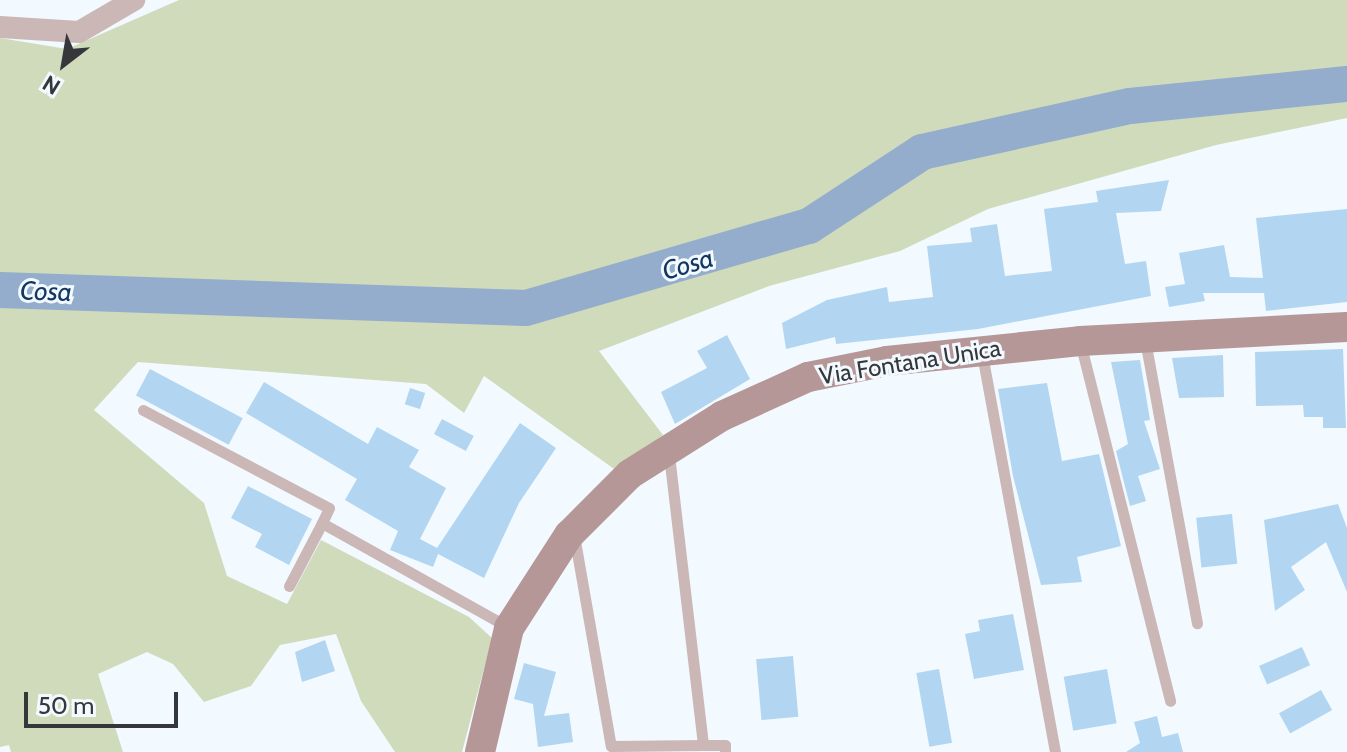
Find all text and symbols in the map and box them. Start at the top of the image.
north arrow [24,24,104,104]
text: N [38,69,65,101]
water label: Cosa [659,243,717,287]
water label: Cosa [20,276,72,308]
street label: Via Fontana Unica [817,333,1003,391]
scale bar [28,676,182,726]
text: 50 m [38,691,94,720]

